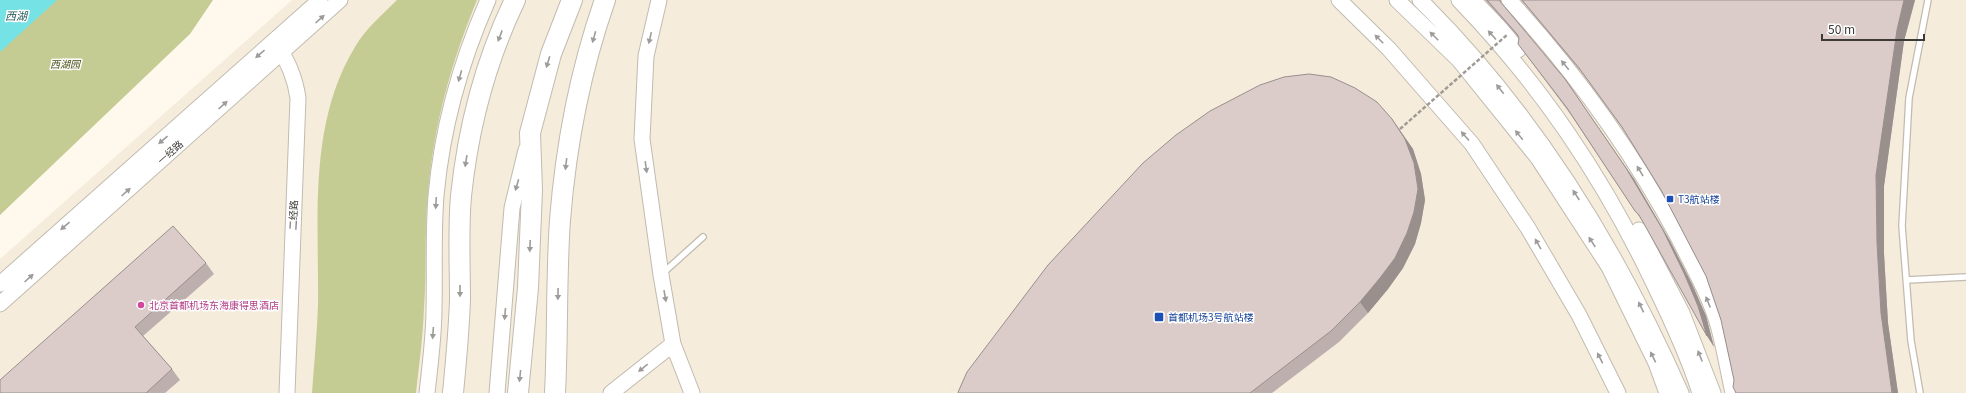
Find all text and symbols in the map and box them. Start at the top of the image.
water label: 西湖 [5,7,29,23]
one-way arrow [315,14,325,23]
scale bar [1822,16,1924,42]
text: 50 m [1828,20,1855,37]
one-way arrow [496,30,502,42]
one-way arrow [1487,30,1496,40]
one-way arrow [590,31,596,43]
one-way arrow [1429,31,1439,41]
one-way arrow [647,32,653,44]
one-way arrow [1374,34,1384,44]
one-way arrow [255,50,265,59]
park label: 西湖园 [50,56,82,71]
one-way arrow [545,57,551,69]
one-way arrow [1560,60,1569,71]
one-way arrow [457,70,463,82]
one-way arrow [1496,84,1504,94]
one-way arrow [218,101,228,110]
one-way arrow [1514,129,1523,140]
one-way arrow [1461,131,1470,142]
street label: 一经路 [153,136,186,167]
one-way arrow [158,136,168,145]
one-way arrow [463,155,469,167]
one-way arrow [563,158,569,170]
one-way arrow [643,161,649,173]
one-way arrow [1637,165,1644,177]
one-way arrow [514,179,520,191]
one-way arrow [121,187,131,196]
one-way arrow [1572,189,1580,200]
place label: T3航站楼 [1678,191,1720,206]
marker: T3航站楼 [1665,194,1675,204]
one-way arrow [432,197,439,209]
street label: 二经路 [284,200,301,230]
one-way arrow [60,222,71,231]
one-way arrow [1588,237,1596,247]
one-way arrow [1534,238,1541,250]
one-way arrow [527,240,533,253]
one-way arrow [24,274,34,283]
one-way arrow [457,285,463,298]
one-way arrow [555,288,561,301]
one-way arrow [662,290,668,302]
one-way arrow [1705,296,1711,307]
place label: 北京首都机场东海康得思酒店 [149,297,279,312]
marker: 北京首都机场东海康得思酒店 [136,300,146,310]
one-way arrow [1638,301,1644,312]
one-way arrow [501,308,508,320]
place label: 首都机场3号航站楼 [1168,309,1254,324]
marker: 首都机场3号航站楼 [1153,311,1165,323]
one-way arrow [429,327,436,339]
one-way arrow [1696,350,1702,362]
one-way arrow [1649,351,1656,362]
one-way arrow [1597,352,1603,364]
one-way arrow [637,364,648,372]
one-way arrow [516,370,523,382]

